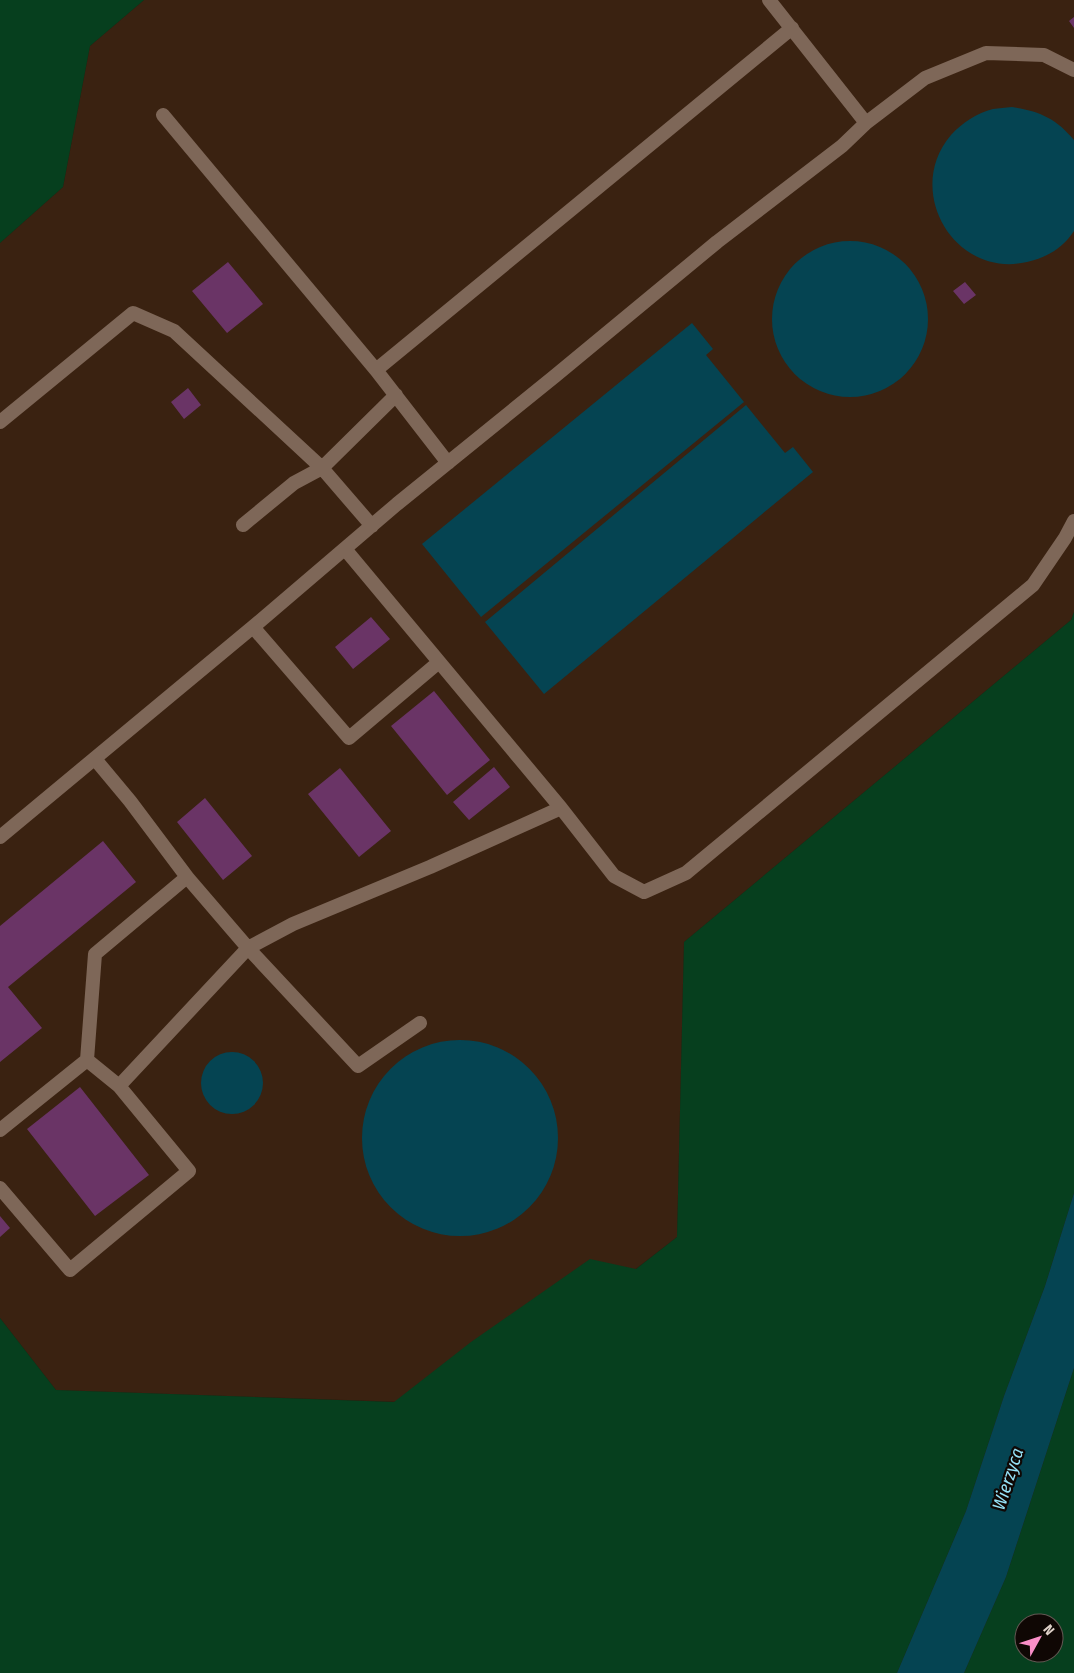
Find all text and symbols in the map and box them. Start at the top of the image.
water label: Wierzyca [988,1445,1028,1513]
north arrow [1014,1613,1064,1663]
text: N [1039,1621,1058,1639]

